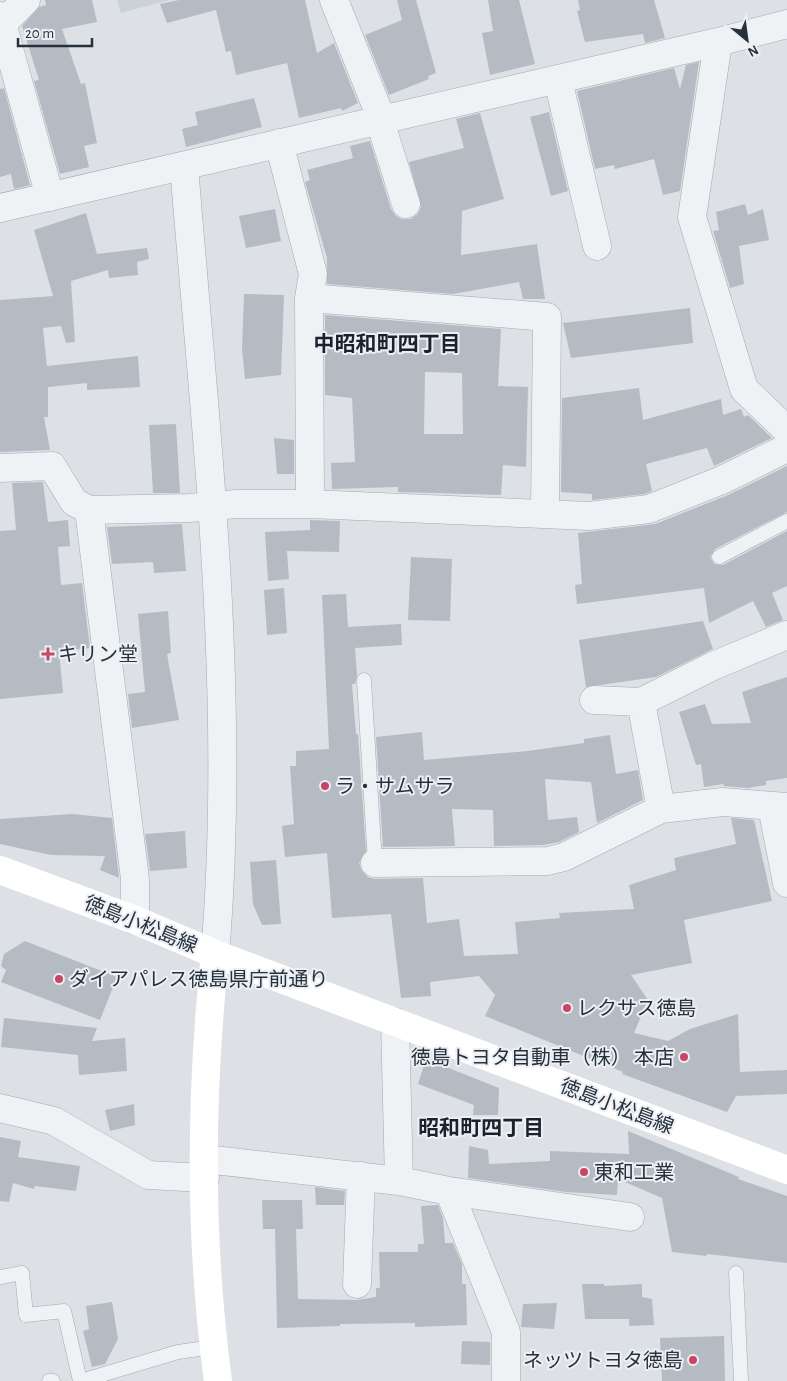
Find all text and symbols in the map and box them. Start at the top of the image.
scale bar [18,15,91,47]
north arrow [722,15,772,65]
text: 20 m [25,26,54,41]
text: N [745,42,760,59]
district label: 中昭和町四丁目 [314,333,461,355]
place label: キリン堂 [58,644,138,665]
marker: キリン堂 [42,648,54,660]
place label: ラ・サムサラ [335,777,455,797]
marker: ラ・サムサラ [319,780,331,792]
street label: 徳島小松島線 [81,891,201,957]
place label: ダイアパレス徳島県庁前通り [69,969,329,990]
marker: ダイアパレス徳島県庁前通り [53,973,65,985]
place label: レクサス徳島 [577,998,697,1019]
marker: レクサス徳島 [561,1002,573,1014]
place label: 徳島トヨタ自動車（株） 本店 [411,1046,674,1068]
marker: 徳島トヨタ自動車（株） 本店 [678,1051,690,1063]
street label: 徳島小松島線 [557,1074,677,1138]
district label: 昭和町四丁目 [418,1117,544,1139]
place label: 東和工業 [594,1162,674,1183]
marker: 東和工業 [578,1166,590,1178]
place label: ネッツトヨタ徳島 [523,1350,683,1371]
marker: ネッツトヨタ徳島 [687,1354,699,1366]

